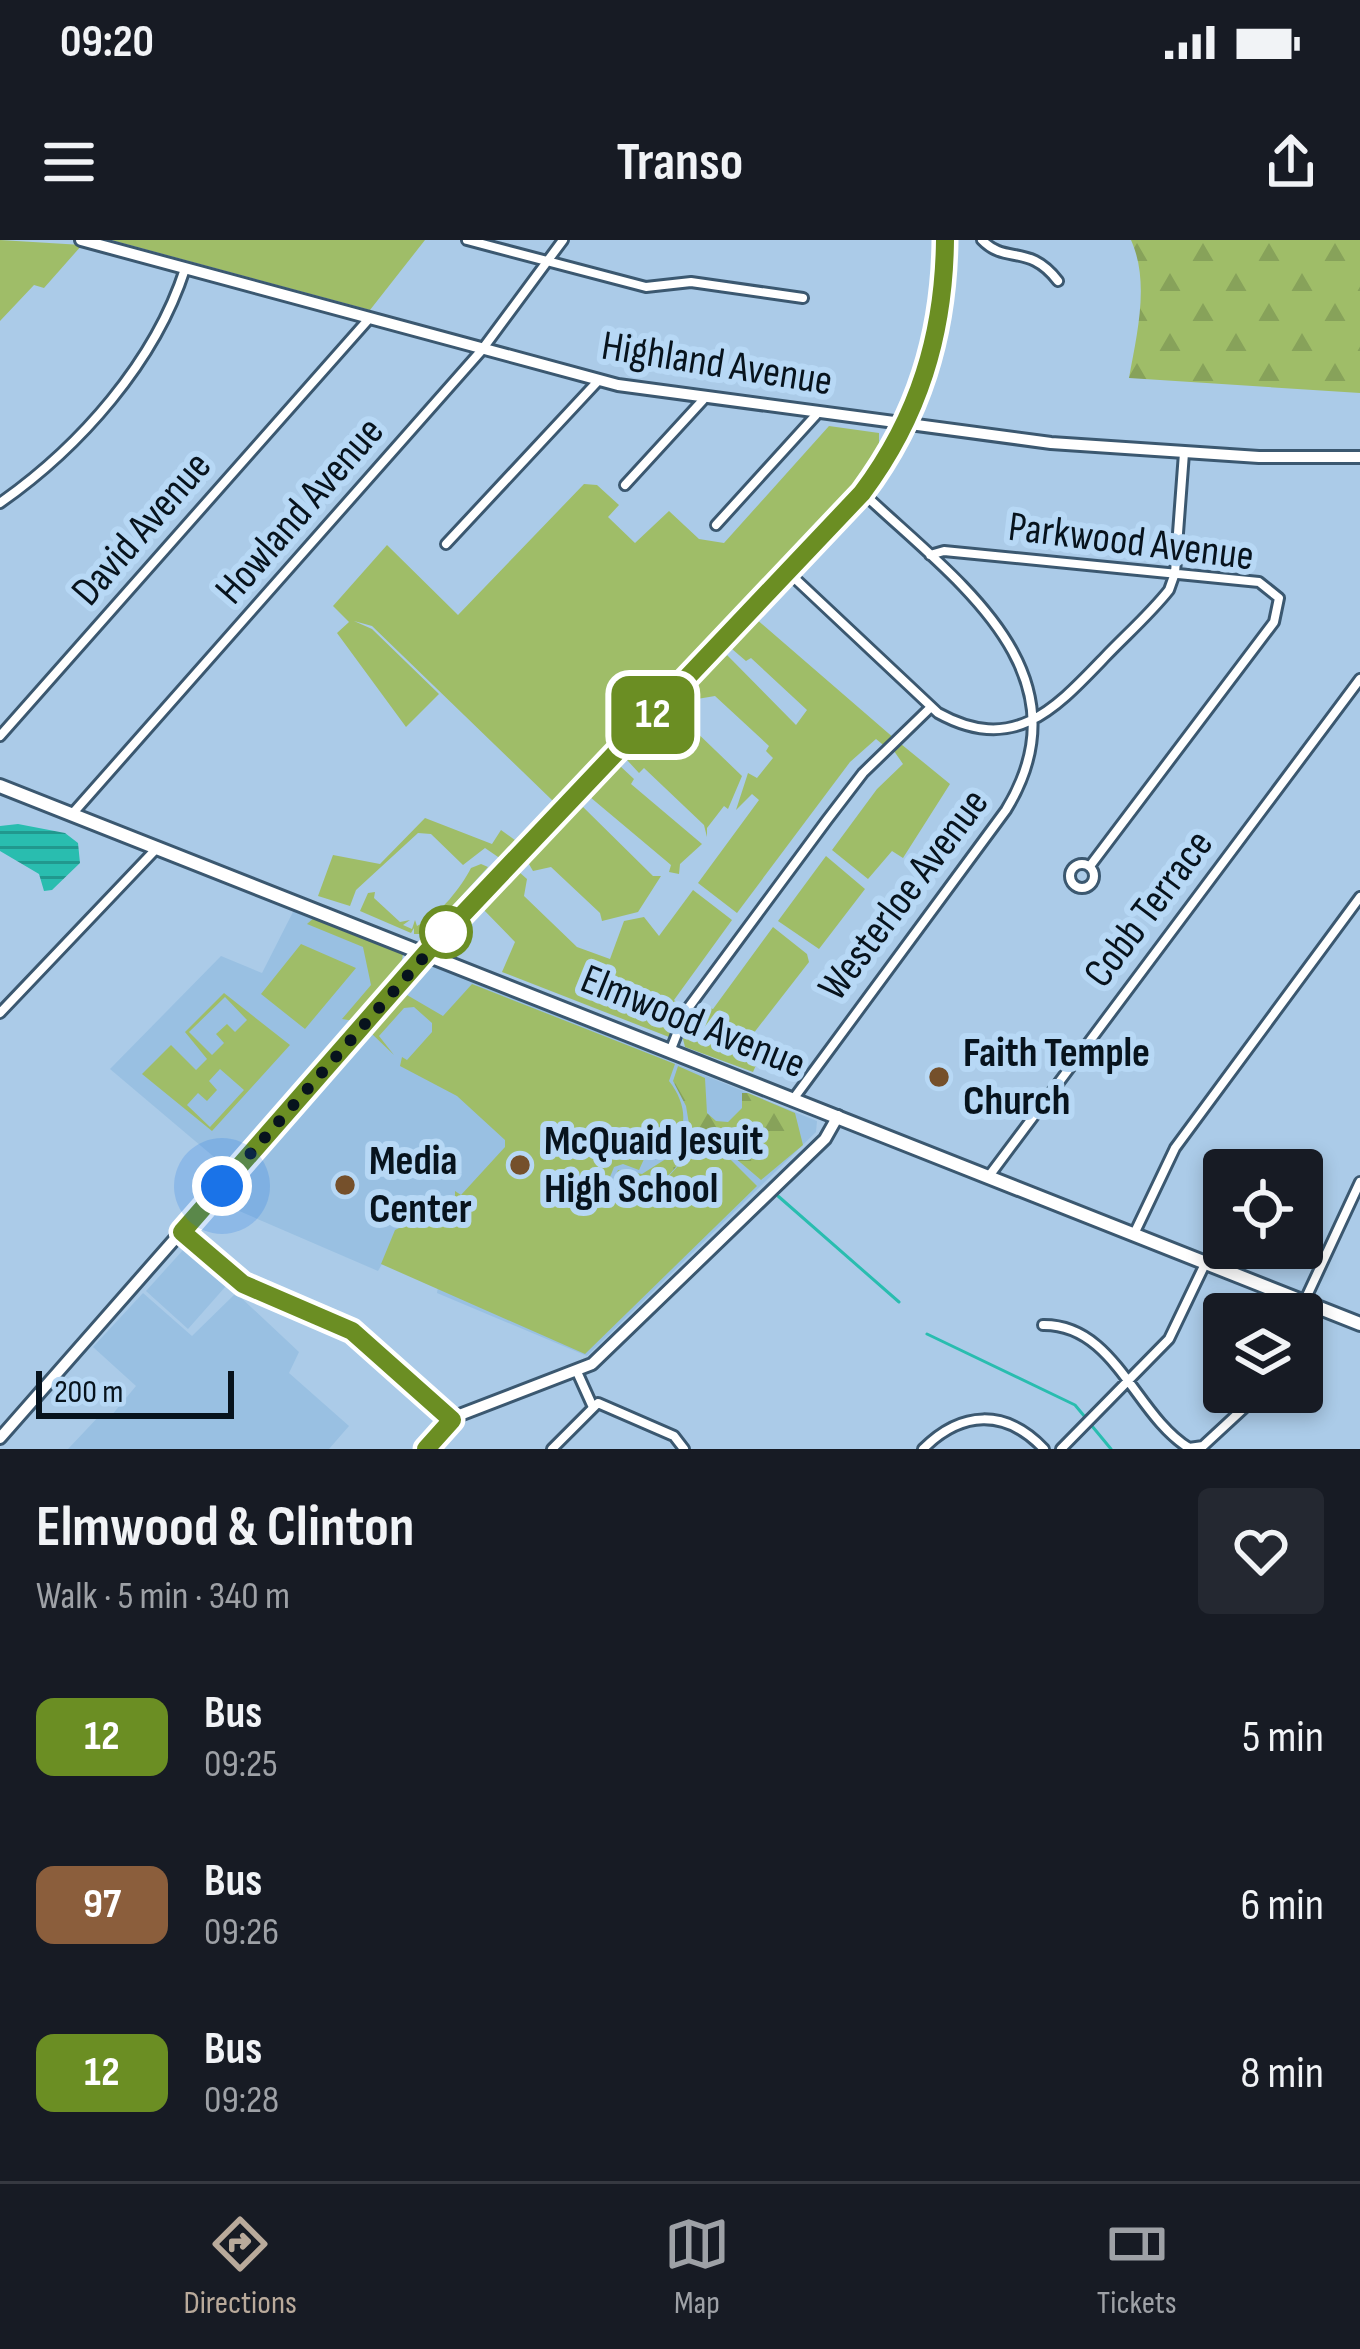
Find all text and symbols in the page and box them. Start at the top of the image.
text: 09:20 [60,15,154,70]
icon: menu [36,129,102,195]
icon: share [1258,129,1324,195]
text: Transo [617,130,743,195]
street label: Highland Avenue [598,321,836,407]
street label: Howland Avenue [205,407,395,615]
street label: David Avenue [61,442,223,616]
street label: Parkwood Avenue [1005,502,1257,582]
line badge: 12 [599,676,707,754]
text: 12 [635,689,671,740]
street label: Westerloe Avenue [808,779,1000,1011]
street label: Cobb Terrace [1073,820,1225,998]
unlabelled marker [421,907,471,957]
street label: Elmwood Avenue [573,954,813,1090]
place label: Faith Temple Church [963,1028,1150,1127]
marker: Faith Temple Church [926,1064,952,1090]
place label: McQuaid Jesuit High School [544,1116,763,1215]
place label: Media Center [369,1136,472,1235]
map controls [1203,1149,1323,1413]
button: locate [1203,1149,1323,1269]
marker: McQuaid Jesuit High School [507,1152,533,1178]
your location [192,1156,252,1216]
marker: Media Center [332,1172,358,1198]
button: layers [1203,1293,1323,1413]
scale bar [36,1365,234,1418]
text: 200 m [54,1372,123,1412]
button: heart [1198,1488,1324,1614]
text: Elmwood & Clinton [36,1494,414,1562]
text: Walk · 5 min · 340 m [36,1573,290,1620]
text: Bus [204,1686,262,1741]
text: 5 min [1242,1710,1324,1765]
text: 12 [84,1711,120,1762]
text: 09:25 [204,1741,278,1788]
text: Bus [204,1854,262,1909]
text: 6 min [1241,1878,1324,1933]
text: 97 [83,1879,121,1930]
text: 09:26 [204,1909,279,1956]
text: Bus [204,2022,262,2077]
text: 8 min [1241,2046,1324,2101]
text: 12 [84,2047,120,2098]
text: 09:28 [204,2077,279,2124]
tab: Directions [183,2211,297,2323]
tab: Map [664,2211,730,2323]
tab: Tickets [1097,2211,1177,2323]

